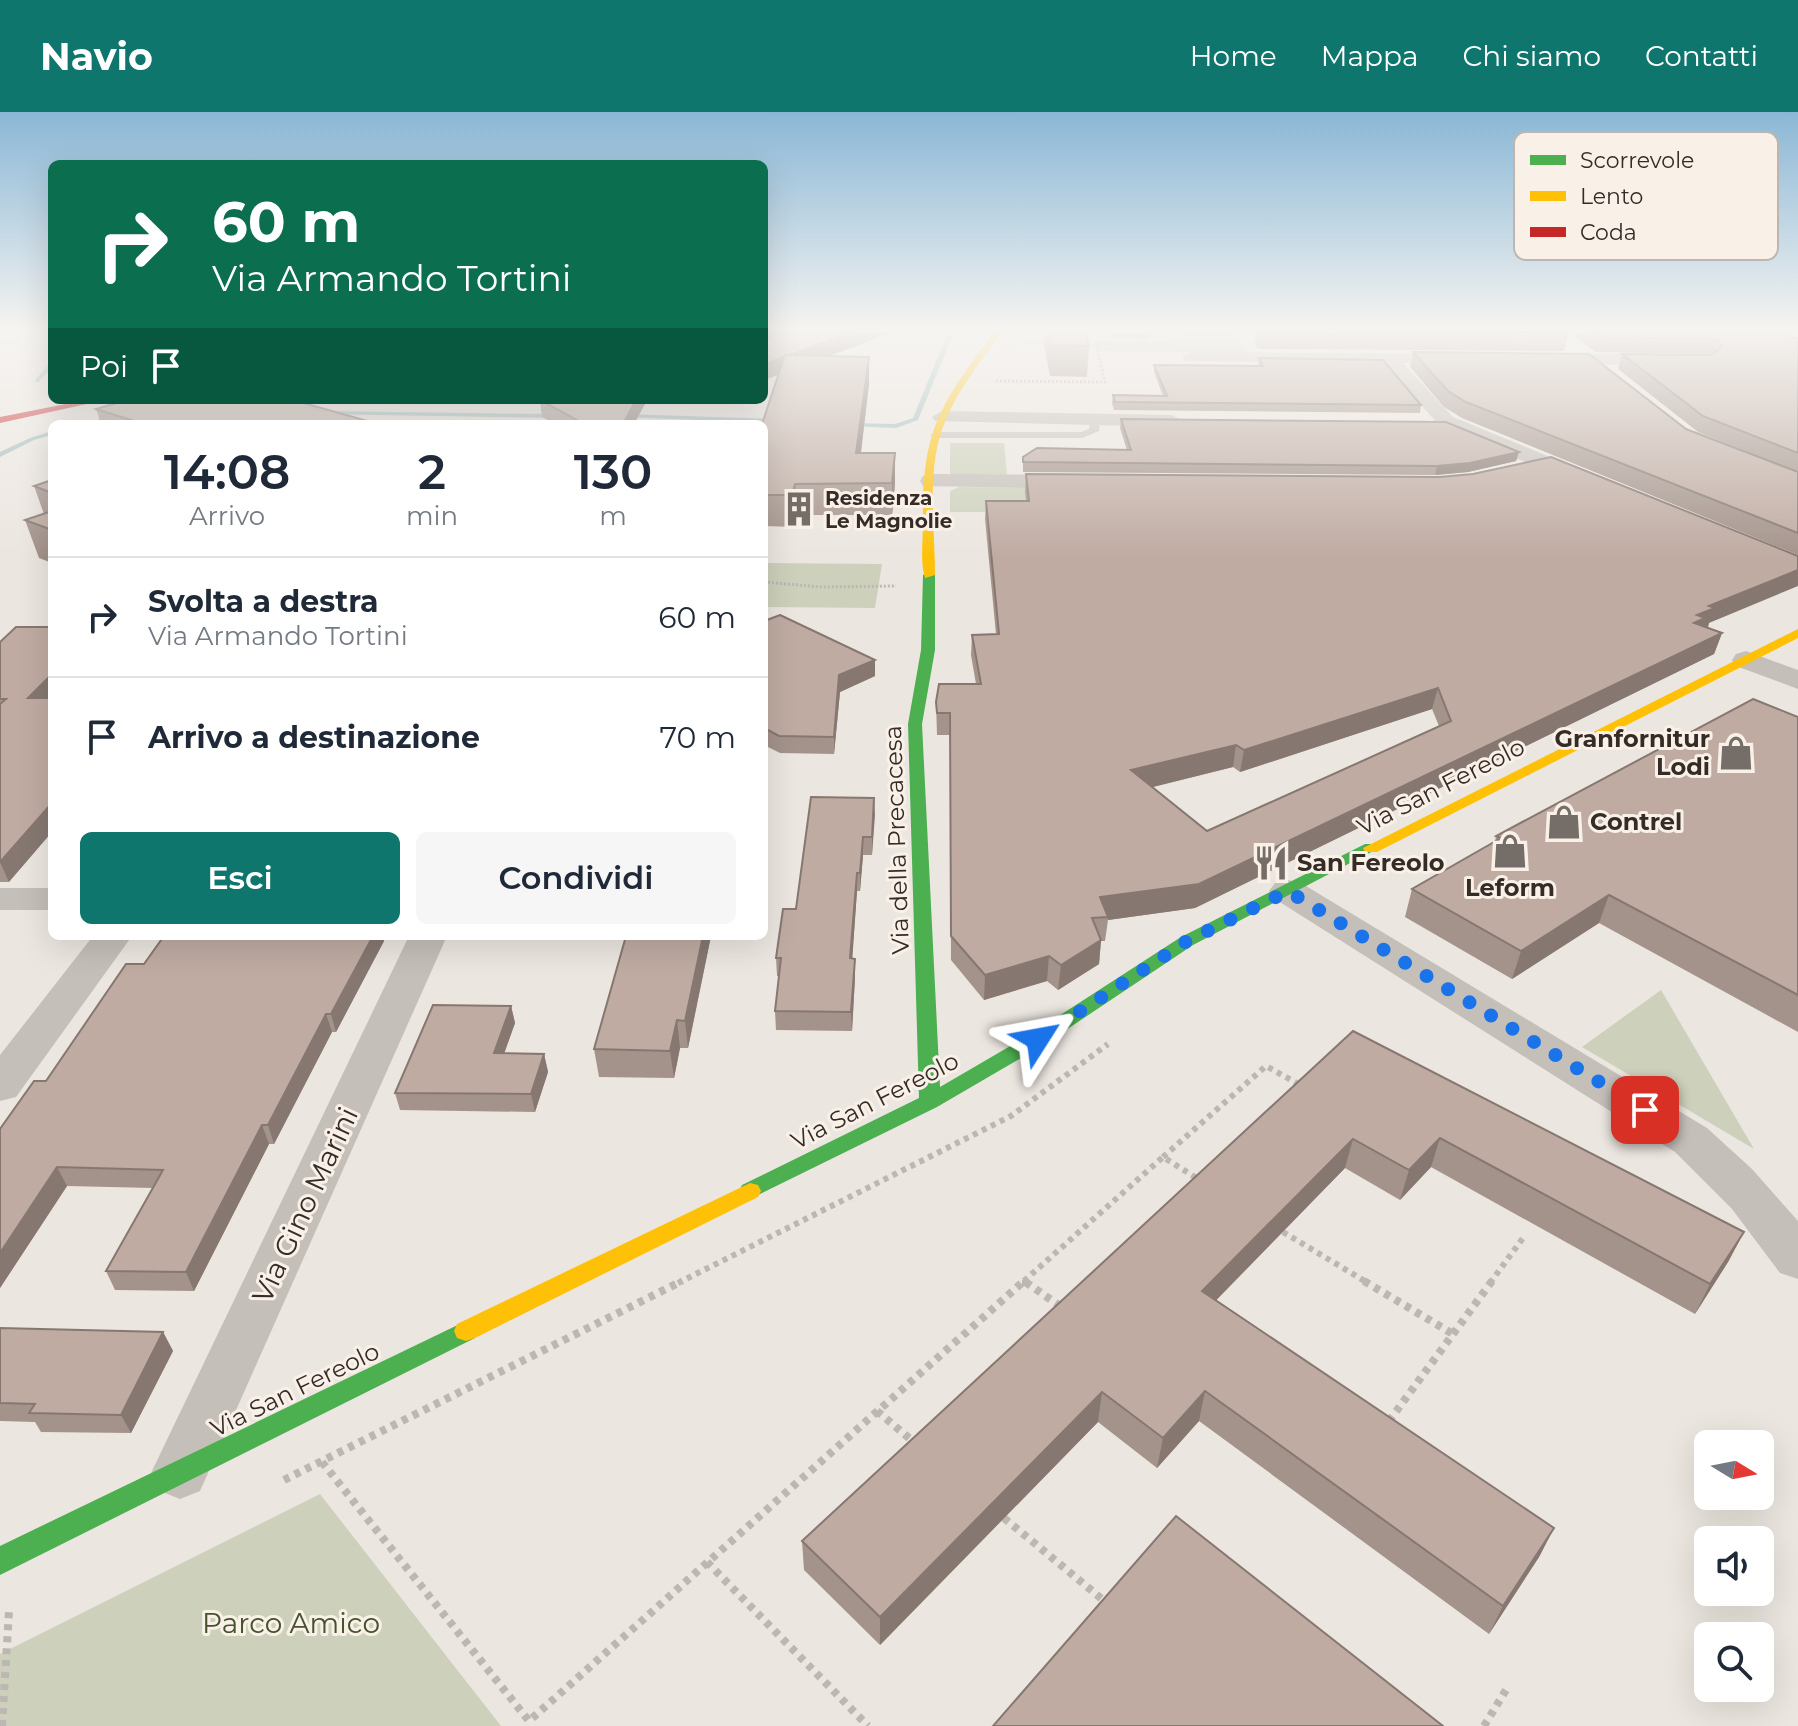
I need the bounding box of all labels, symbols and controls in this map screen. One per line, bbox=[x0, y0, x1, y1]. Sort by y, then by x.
text: Navio bbox=[40, 33, 153, 80]
text: Home bbox=[1190, 39, 1277, 73]
text: Mappa bbox=[1321, 39, 1418, 73]
text: Chi siamo bbox=[1462, 39, 1601, 73]
text: Contatti bbox=[1645, 39, 1758, 73]
legend bbox=[1514, 132, 1778, 260]
text: Scorrevole bbox=[1580, 147, 1694, 174]
text: Lento bbox=[1580, 183, 1643, 210]
text: 60 m bbox=[212, 188, 360, 256]
icon: right bbox=[80, 192, 184, 296]
text: Coda bbox=[1580, 219, 1637, 246]
text: Via Armando Tortini bbox=[212, 256, 572, 300]
icon: arrive bbox=[144, 344, 188, 388]
text: Poi bbox=[80, 348, 128, 385]
text: 14:08 bbox=[164, 443, 290, 501]
text: 2 bbox=[418, 443, 446, 501]
text: 130 bbox=[574, 443, 652, 501]
place label: Residenza Le Magnolie bbox=[825, 486, 952, 533]
building icon: Residenza Le Magnolie bbox=[780, 490, 818, 528]
text: Arrivo bbox=[189, 500, 265, 532]
text: min bbox=[406, 500, 458, 532]
text: m bbox=[599, 500, 627, 532]
text: Svolta a destra bbox=[148, 583, 378, 620]
icon: right bbox=[80, 595, 124, 639]
text: 60 m bbox=[658, 599, 736, 636]
text: Via Armando Tortini bbox=[148, 620, 408, 652]
icon: arrive bbox=[80, 715, 124, 759]
text: Arrivo a destinazione bbox=[148, 719, 480, 756]
text: 70 m bbox=[659, 719, 736, 756]
place label: Granfornitur Lodi bbox=[1555, 724, 1710, 781]
street label: Via della Precacesa bbox=[878, 725, 915, 955]
street label: Via San Fereolo bbox=[1352, 732, 1529, 841]
shop icon: Granfornitur Lodi bbox=[1717, 734, 1755, 772]
shop icon: Contrel bbox=[1545, 803, 1583, 841]
place label: Contrel bbox=[1590, 807, 1682, 836]
button: Esci bbox=[80, 832, 400, 924]
button: Condividi bbox=[416, 832, 736, 924]
shop icon: Leform bbox=[1491, 832, 1529, 870]
restaurant icon: San Fereolo bbox=[1252, 844, 1290, 882]
place label: San Fereolo bbox=[1297, 848, 1445, 877]
place label: Leform bbox=[1465, 873, 1555, 902]
position arrow bbox=[996, 997, 1080, 1081]
street label: Via San Fereolo bbox=[786, 1046, 963, 1155]
pin bbox=[1611, 1076, 1679, 1144]
icon: arrive bbox=[1623, 1088, 1667, 1132]
street label: Via Gino Marini bbox=[245, 1102, 365, 1308]
street label: Via San Fereolo bbox=[206, 1336, 384, 1443]
north arrow bbox=[1694, 1430, 1774, 1510]
map controls bbox=[1694, 1430, 1774, 1702]
button: sound bbox=[1694, 1526, 1774, 1606]
park label: Parco Amico bbox=[202, 1606, 380, 1640]
button: search bbox=[1694, 1622, 1774, 1702]

